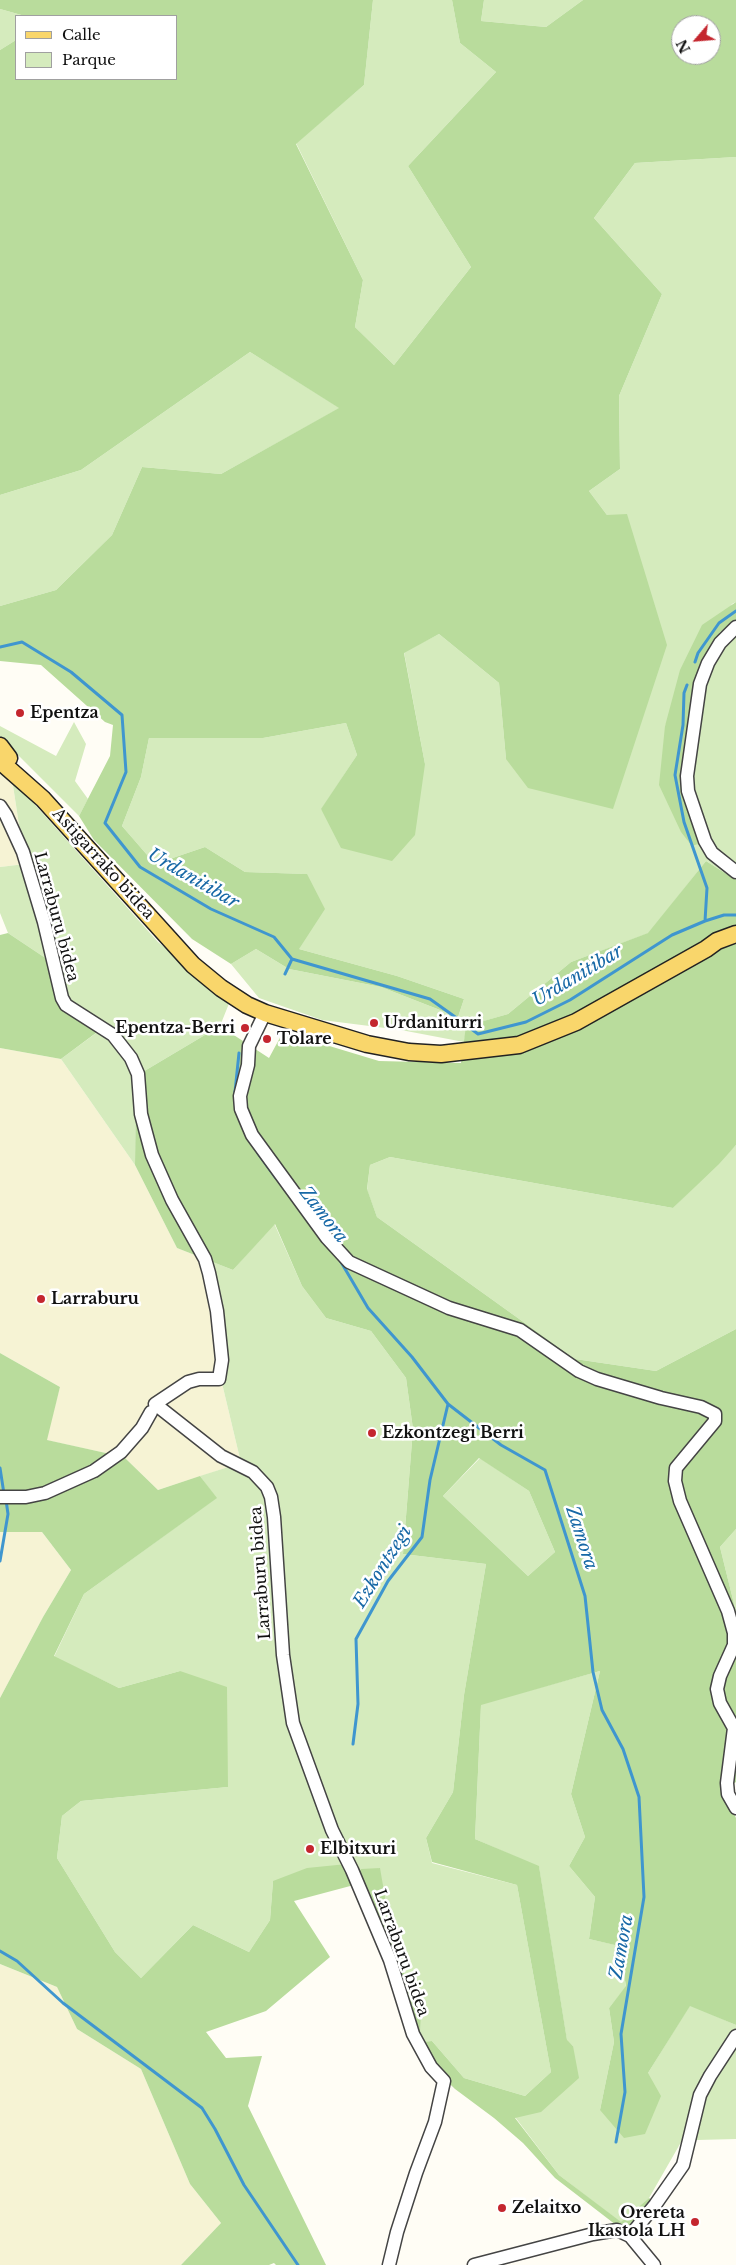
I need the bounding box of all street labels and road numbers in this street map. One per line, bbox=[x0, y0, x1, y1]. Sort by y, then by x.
street label: Astigarrako bidea bbox=[48, 805, 158, 923]
street label: Larraburu bidea bbox=[29, 850, 83, 984]
street label: Larraburu bidea bbox=[247, 1506, 275, 1640]
street label: Larraburu bidea bbox=[369, 1887, 433, 2019]

